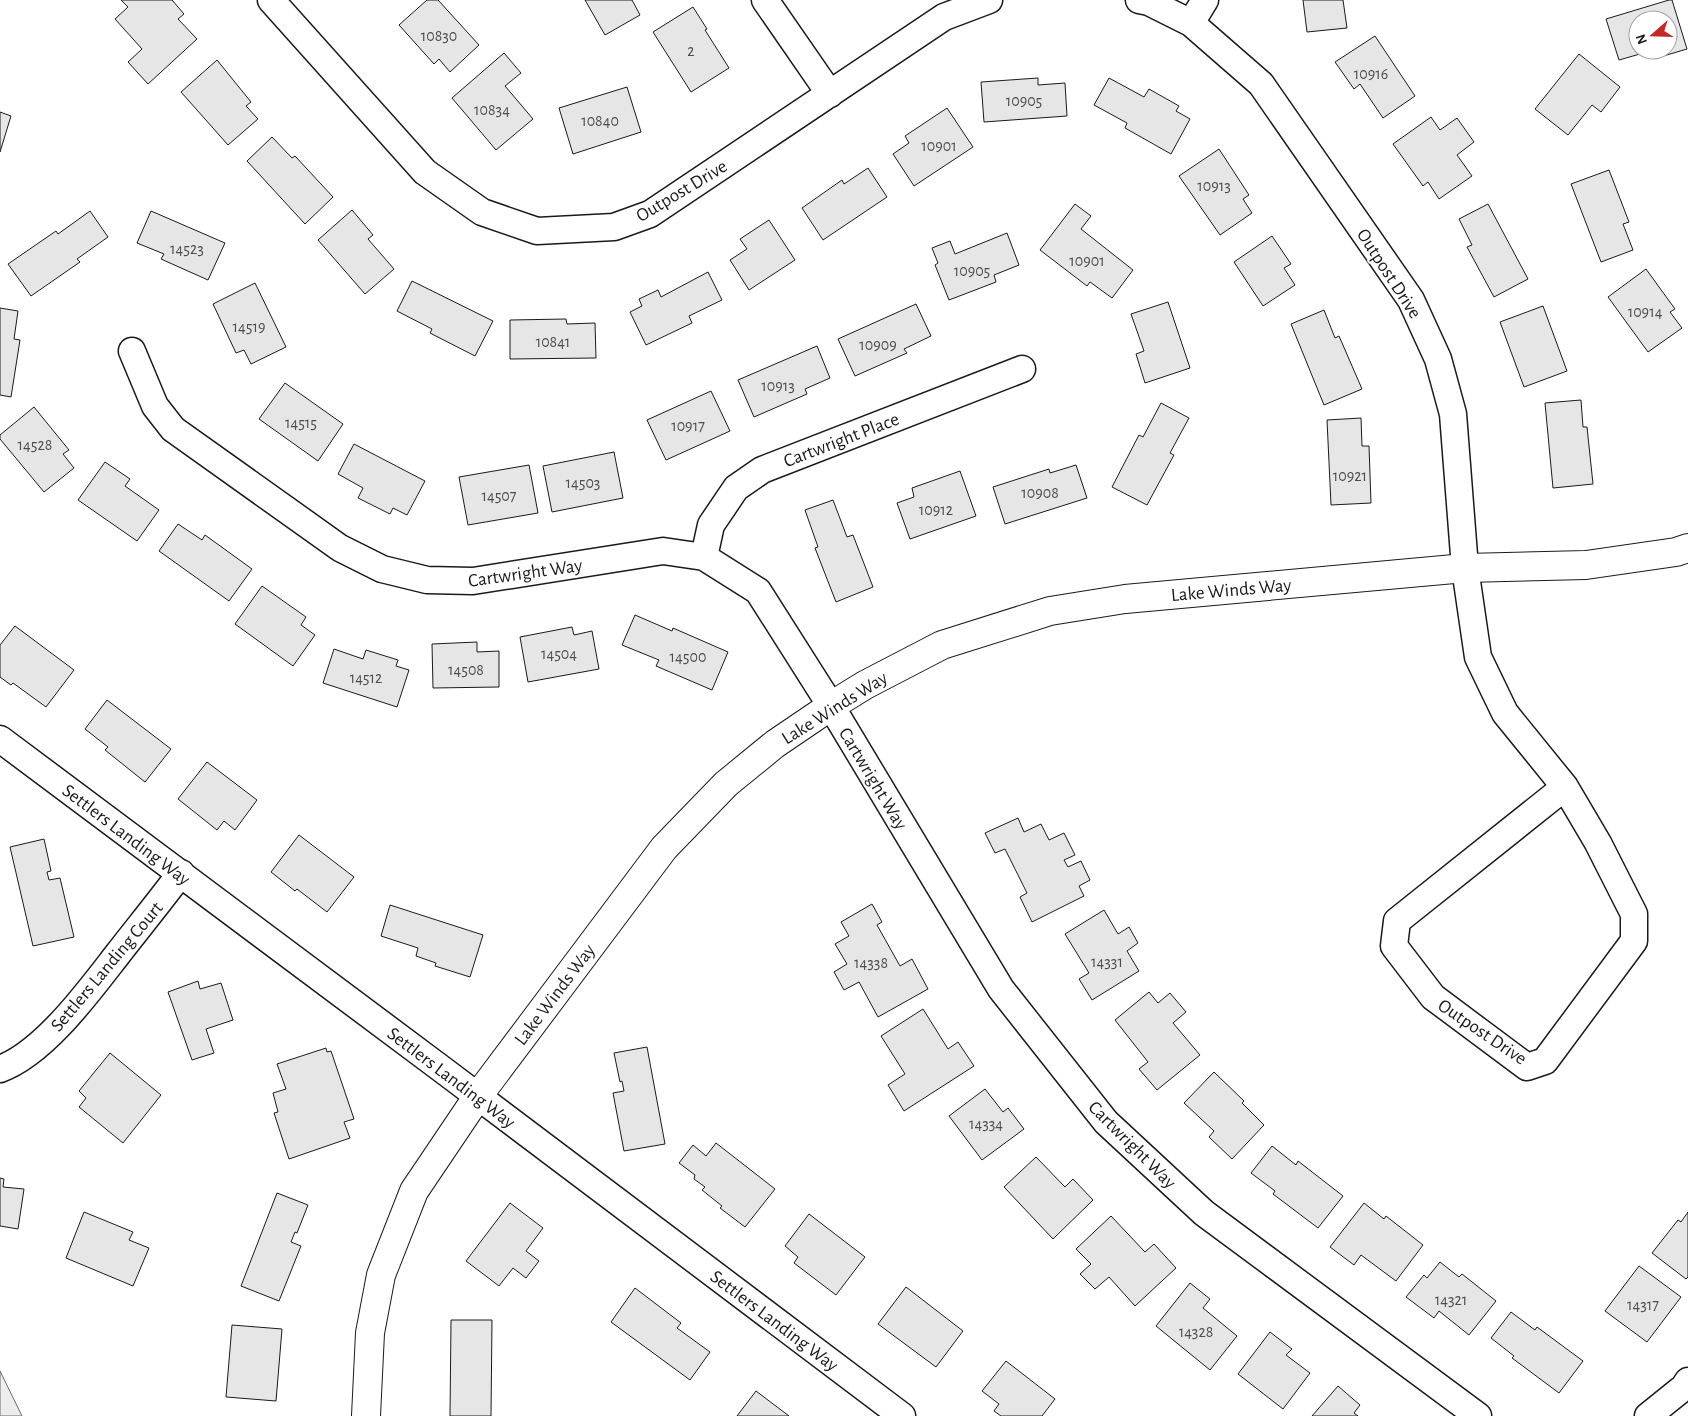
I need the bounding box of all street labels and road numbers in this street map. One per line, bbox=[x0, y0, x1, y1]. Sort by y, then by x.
street label: Outpost Drive bbox=[633, 157, 731, 226]
street label: Outpost Drive bbox=[1353, 226, 1425, 322]
street label: Cartwright Place bbox=[781, 410, 902, 471]
street label: Cartwright Way bbox=[467, 556, 584, 591]
street label: Lake Winds Way bbox=[1170, 576, 1292, 605]
street label: Lake Winds Way bbox=[778, 668, 891, 748]
street label: Cartwright Way bbox=[835, 725, 911, 833]
street label: Settlers Landing Way bbox=[59, 781, 194, 889]
street label: Settlers Landing Court bbox=[48, 899, 167, 1035]
street label: Lake Winds Way bbox=[511, 941, 599, 1049]
street label: Outpost Drive bbox=[1434, 996, 1530, 1069]
street label: Settlers Landing Way bbox=[384, 1024, 519, 1132]
street label: Cartwright Way bbox=[1085, 1098, 1179, 1192]
street label: Settlers Landing Way bbox=[707, 1267, 842, 1375]

